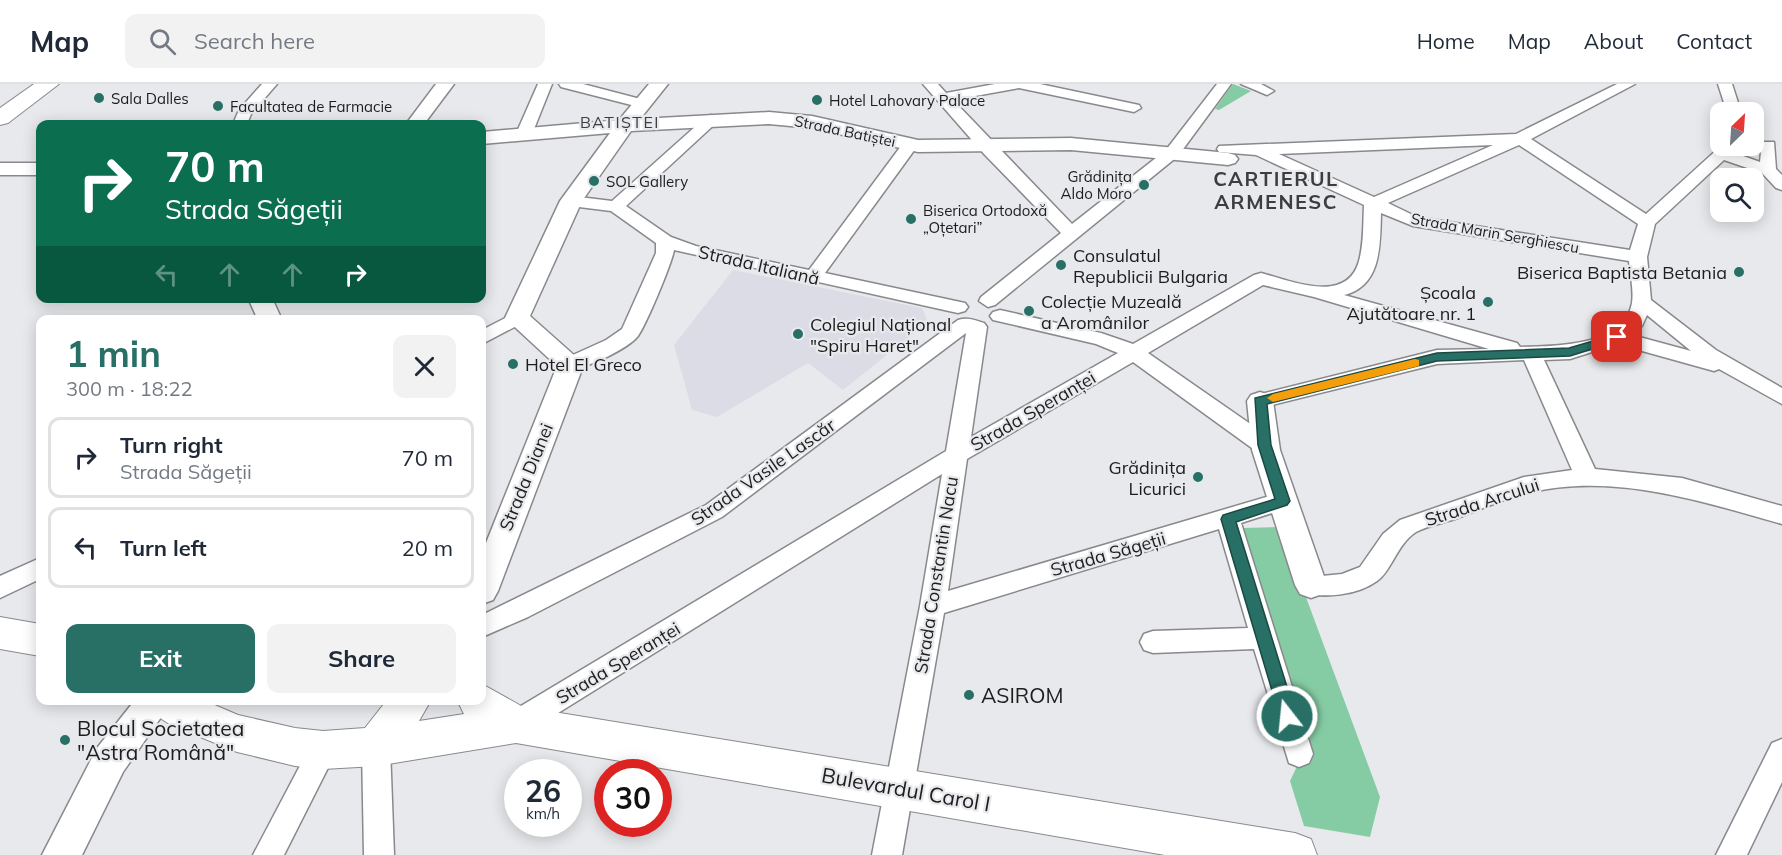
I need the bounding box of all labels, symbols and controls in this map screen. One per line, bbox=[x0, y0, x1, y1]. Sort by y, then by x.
search box bbox=[125, 14, 545, 68]
text: Map bbox=[30, 24, 89, 59]
icon: search bbox=[146, 25, 179, 58]
text: Search here bbox=[194, 27, 315, 55]
text: Home bbox=[1417, 28, 1475, 54]
text: Map bbox=[1508, 28, 1551, 54]
text: About bbox=[1584, 28, 1643, 54]
text: Contact bbox=[1676, 28, 1752, 54]
place label: Sala Dalles bbox=[111, 89, 189, 108]
marker: Sala Dalles bbox=[92, 91, 106, 105]
place label: Hotel Lahovary Palace bbox=[829, 91, 985, 110]
marker: Hotel Lahovary Palace bbox=[810, 93, 824, 107]
place label: Facultatea de Farmacie bbox=[230, 97, 392, 116]
marker: Facultatea de Farmacie bbox=[211, 99, 225, 113]
north arrow bbox=[1710, 102, 1764, 156]
map controls bbox=[1710, 102, 1764, 222]
street label: Strada Batiștei bbox=[793, 111, 897, 151]
district label: BATIȘTEI bbox=[580, 112, 660, 132]
text: 70 m bbox=[165, 140, 265, 193]
icon: right bbox=[66, 144, 144, 222]
district label: CARTIERUL ARMENESC bbox=[1213, 166, 1339, 214]
place label: Grădinița Aldo Moro bbox=[1061, 167, 1132, 203]
button: search bbox=[1710, 168, 1764, 222]
place label: SOL Gallery bbox=[606, 172, 688, 191]
marker: SOL Gallery bbox=[587, 174, 601, 188]
marker: Grădinița Aldo Moro bbox=[1137, 178, 1151, 192]
text: Strada Săgeții bbox=[165, 192, 343, 226]
place label: Biserica Ortodoxă „Oțetari” bbox=[923, 201, 1047, 237]
street label: Strada Marin Serghiescu bbox=[1409, 209, 1581, 257]
marker: Biserica Ortodoxă „Oțetari” bbox=[904, 212, 918, 226]
street label: Strada Italiană bbox=[696, 240, 822, 290]
place label: Consulatul Republicii Bulgaria bbox=[1073, 244, 1228, 288]
icon: left bbox=[150, 258, 183, 291]
icon: ahead bbox=[213, 258, 246, 291]
icon: ahead bbox=[276, 258, 309, 291]
icon: right bbox=[339, 258, 372, 291]
marker: Consulatul Republicii Bulgaria bbox=[1054, 258, 1068, 272]
place label: Biserica Baptista Betania bbox=[1517, 261, 1727, 284]
marker: Biserica Baptista Betania bbox=[1732, 265, 1746, 279]
place label: Școala Ajutătoare nr. 1 bbox=[1347, 281, 1476, 325]
place label: Colecție Muzeală a Aromânilor bbox=[1041, 290, 1182, 334]
marker: Școala Ajutătoare nr. 1 bbox=[1481, 295, 1495, 309]
marker: Colecție Muzeală a Aromânilor bbox=[1022, 304, 1036, 318]
pin bbox=[1591, 311, 1642, 362]
place label: Colegiul Național "Spiru Haret" bbox=[810, 313, 951, 357]
icon: arrive bbox=[1600, 320, 1633, 353]
marker: Colegiul Național "Spiru Haret" bbox=[791, 327, 805, 341]
text: 1 min bbox=[66, 331, 161, 376]
button: close bbox=[393, 335, 456, 398]
place label: Hotel El Greco bbox=[525, 353, 642, 376]
marker: Hotel El Greco bbox=[506, 357, 520, 371]
street label: Strada Speranței bbox=[966, 366, 1100, 456]
text: 300 m · 18:22 bbox=[66, 376, 192, 401]
street label: Strada Vasile Lascăr bbox=[686, 413, 840, 530]
street label: Strada Dianei bbox=[494, 420, 558, 534]
text: Turn right bbox=[120, 431, 223, 459]
icon: right bbox=[69, 441, 102, 474]
text: 70 m bbox=[402, 444, 453, 472]
place label: Grădinița Licurici bbox=[1108, 456, 1186, 500]
text: Strada Săgeții bbox=[120, 459, 252, 484]
marker: Grădinița Licurici bbox=[1191, 470, 1205, 484]
street label: Strada Arcului bbox=[1422, 473, 1542, 531]
street label: Strada Constantin Nacu bbox=[909, 475, 963, 675]
street label: Strada Săgeții bbox=[1048, 527, 1168, 581]
icon: left bbox=[69, 531, 102, 564]
text: Turn left bbox=[120, 534, 207, 562]
text: 20 m bbox=[402, 534, 453, 562]
street label: Strada Speranței bbox=[552, 617, 684, 709]
button: Exit bbox=[66, 624, 255, 693]
button: Share bbox=[267, 624, 456, 693]
place label: ASIROM bbox=[981, 682, 1063, 708]
position arrow bbox=[1255, 684, 1319, 748]
marker: ASIROM bbox=[962, 688, 976, 702]
place label: Blocul Societatea "Astra Română" bbox=[77, 715, 244, 765]
marker: Blocul Societatea "Astra Română" bbox=[58, 733, 72, 747]
speed limit sign: 30 bbox=[594, 759, 672, 837]
street label: Bulevardul Carol I bbox=[820, 761, 992, 817]
text: 26 bbox=[525, 772, 561, 810]
text: km/h bbox=[526, 804, 560, 823]

